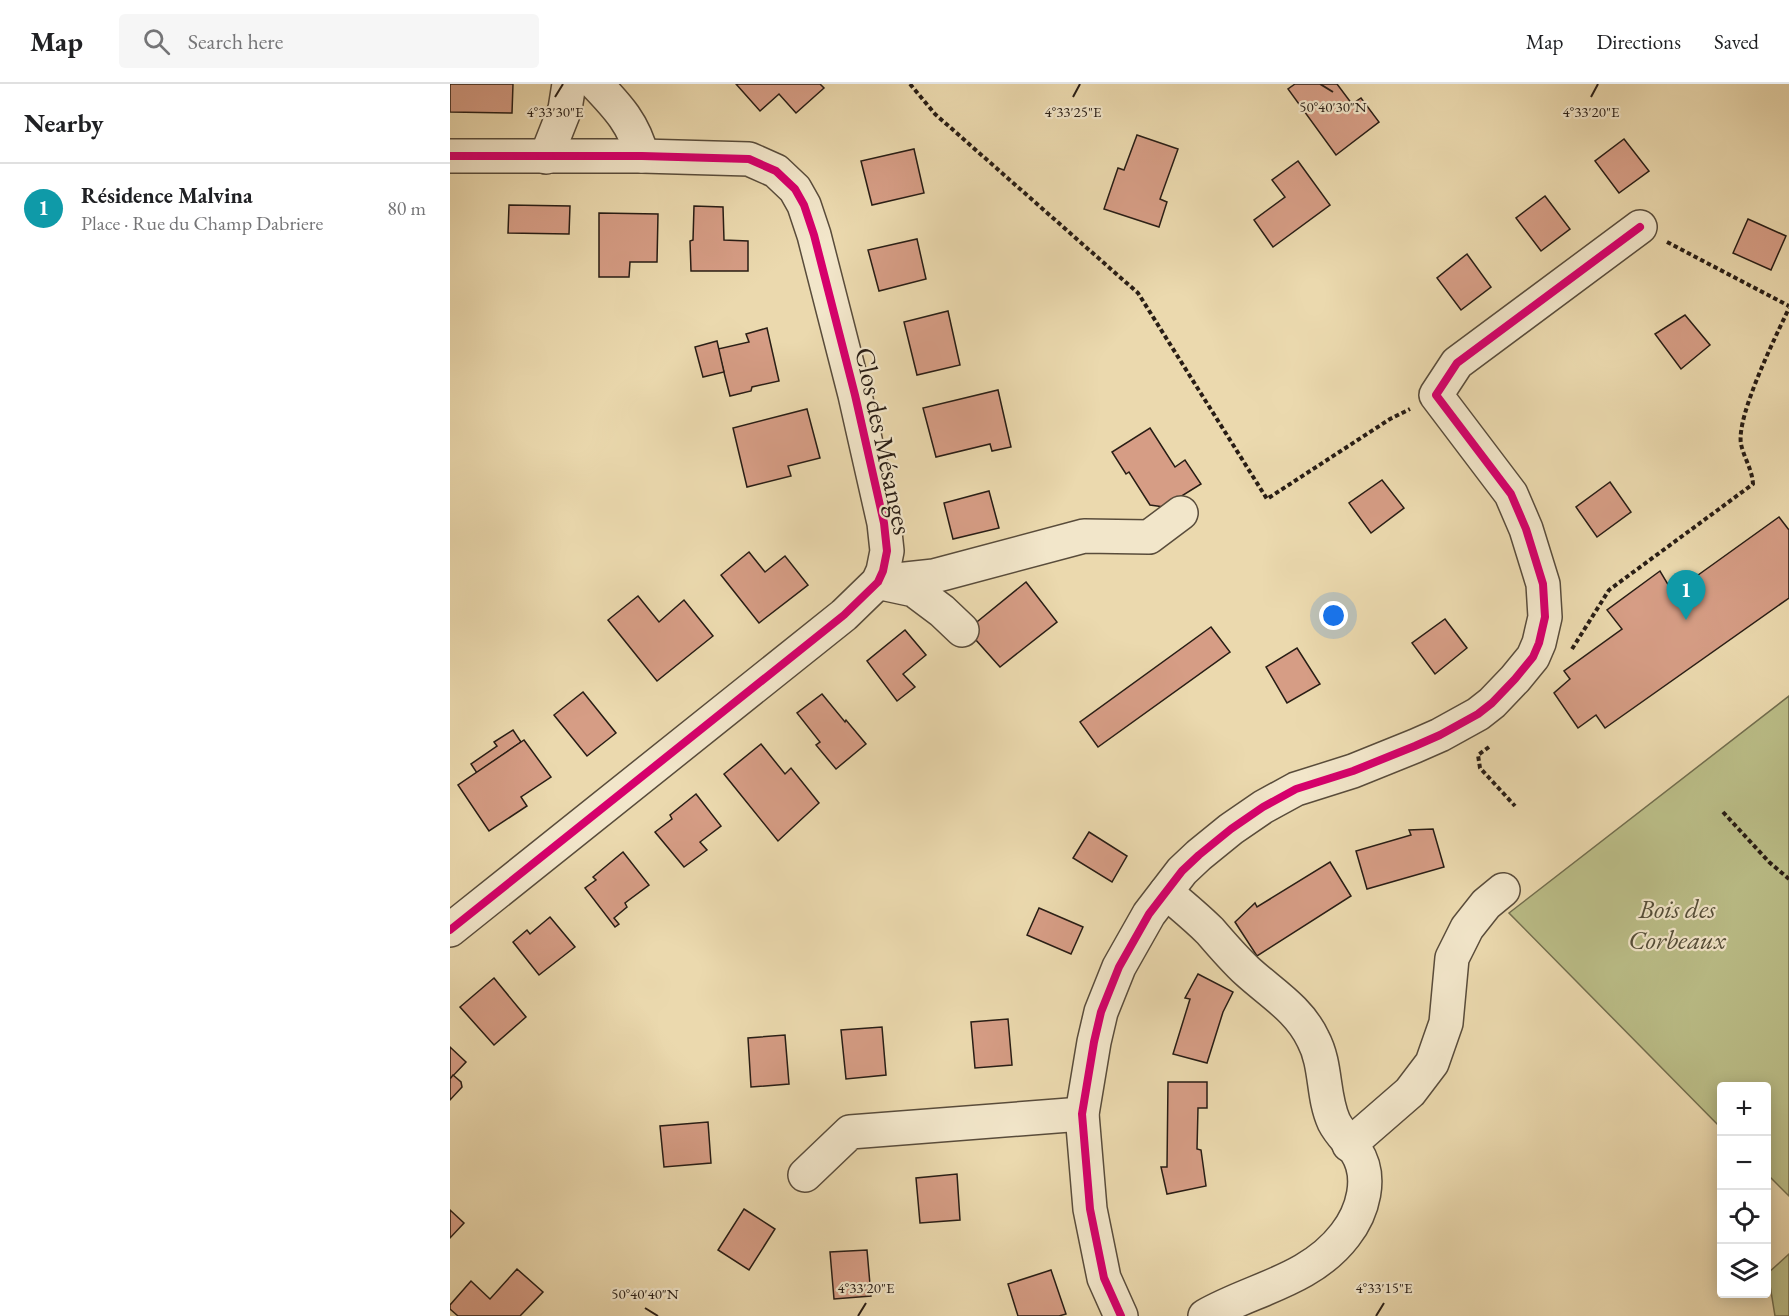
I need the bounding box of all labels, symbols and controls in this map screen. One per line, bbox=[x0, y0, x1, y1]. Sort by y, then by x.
search box bbox=[119, 14, 539, 68]
text: Map bbox=[30, 23, 83, 59]
icon: search bbox=[140, 25, 173, 58]
text: Search here bbox=[188, 27, 283, 56]
text: Map bbox=[1526, 28, 1563, 55]
text: Directions bbox=[1596, 28, 1681, 55]
text: Saved bbox=[1714, 28, 1759, 55]
text: 50°40'30"N bbox=[1299, 97, 1367, 116]
text: 4°33'30"E bbox=[527, 102, 584, 121]
text: 4°33'25"E bbox=[1045, 102, 1102, 121]
text: 4°33'20"E bbox=[1563, 102, 1620, 121]
text: Nearby bbox=[24, 106, 104, 140]
text: Résidence Malvina bbox=[81, 181, 253, 210]
text: 1 bbox=[38, 195, 49, 221]
text: 80 m bbox=[387, 195, 426, 221]
text: Place · Rue du Champ Dabriere bbox=[81, 210, 323, 236]
street label: Clos des Mésanges bbox=[847, 344, 921, 538]
pin: 1 bbox=[1666, 570, 1706, 620]
your location bbox=[1319, 601, 1348, 630]
park label: Bois des Corbeaux bbox=[1628, 891, 1727, 957]
map controls bbox=[1717, 1082, 1771, 1298]
button: + bbox=[1717, 1082, 1771, 1136]
button: − bbox=[1717, 1136, 1771, 1190]
button: locate bbox=[1717, 1190, 1771, 1244]
button: layers bbox=[1717, 1244, 1771, 1298]
text: 4°33'20"E bbox=[838, 1278, 895, 1297]
text: 4°33'15"E bbox=[1356, 1278, 1413, 1297]
text: 50°40'40"N bbox=[611, 1284, 679, 1303]

